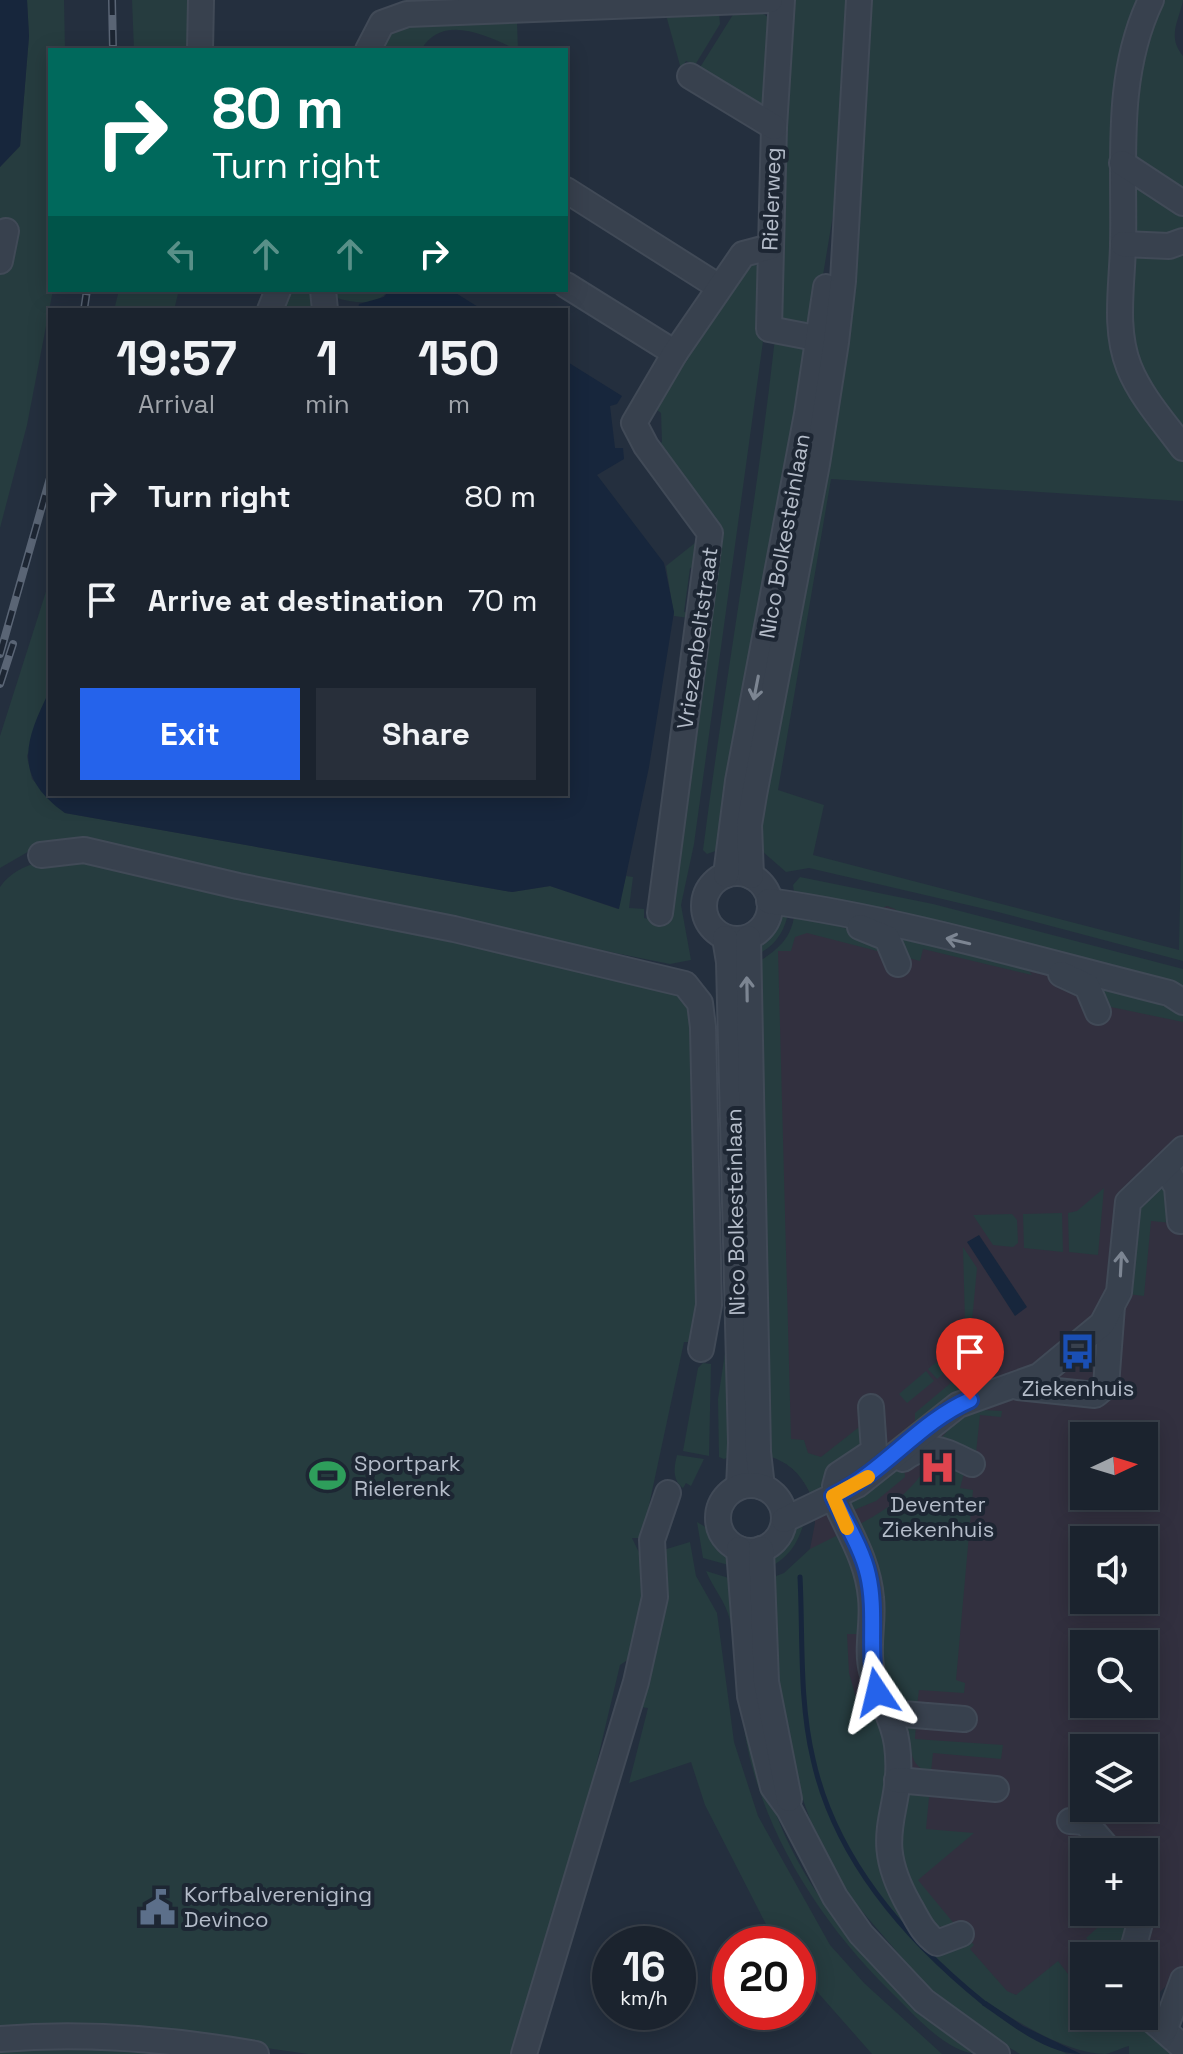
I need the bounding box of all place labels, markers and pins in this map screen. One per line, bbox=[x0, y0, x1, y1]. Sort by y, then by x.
pin bbox=[936, 1318, 1004, 1400]
bus stop icon: Ziekenhuis bbox=[1059, 1333, 1097, 1371]
place label: Ziekenhuis bbox=[1022, 1374, 1134, 1402]
place label: Sportpark Rielerenk bbox=[354, 1449, 461, 1502]
hospital icon: Deventer Ziekenhuis bbox=[919, 1449, 957, 1487]
sports icon: Sportpark Rielerenk bbox=[309, 1457, 347, 1495]
place label: Deventer Ziekenhuis bbox=[882, 1490, 994, 1543]
place label: Korfbalvereniging Devinco bbox=[184, 1880, 372, 1933]
public building icon: Korfbalvereniging Devinco bbox=[139, 1888, 177, 1926]

